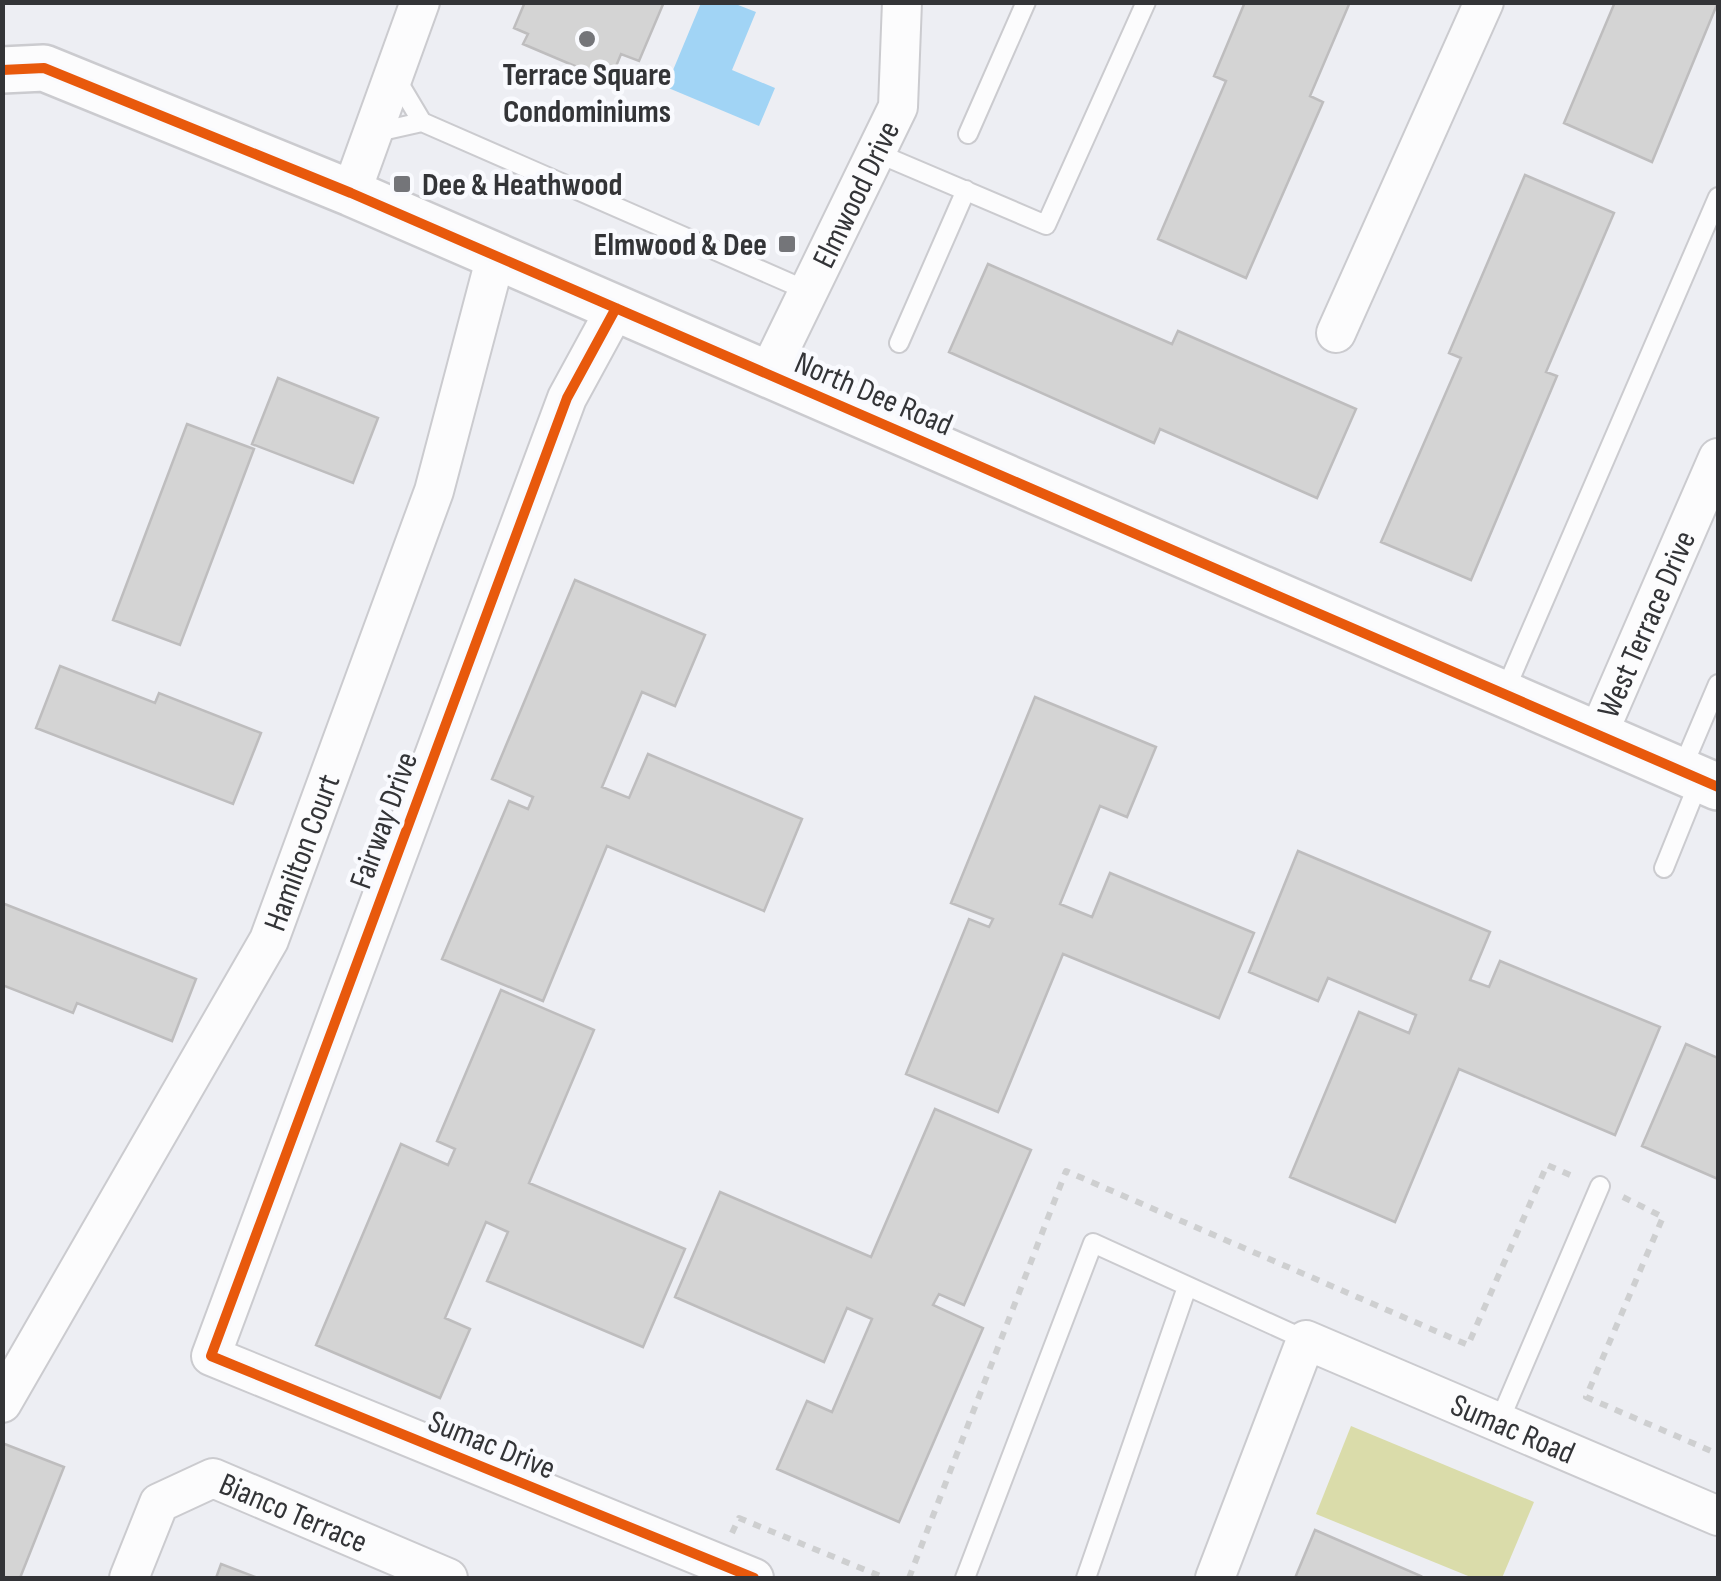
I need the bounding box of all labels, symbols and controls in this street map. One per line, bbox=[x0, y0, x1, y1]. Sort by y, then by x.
marker: Terrace Square Condominiums bbox=[576, 28, 598, 50]
place label: Terrace Square Condominiums bbox=[503, 56, 671, 132]
street label: Elmwood Drive bbox=[805, 115, 909, 275]
place label: Dee & Heathwood bbox=[422, 166, 623, 205]
marker: Dee & Heathwood bbox=[391, 173, 413, 195]
place label: Elmwood & Dee bbox=[594, 226, 767, 265]
marker: Elmwood & Dee bbox=[776, 233, 798, 255]
street label: North Dee Road bbox=[789, 344, 958, 445]
street label: West Terrace Drive bbox=[1589, 525, 1705, 724]
street label: Fairway Drive bbox=[342, 747, 427, 894]
street label: Hamilton Court bbox=[256, 769, 349, 936]
street label: Sumac Road bbox=[1445, 1386, 1580, 1474]
street label: Sumac Drive bbox=[422, 1402, 561, 1489]
street label: Bianco Terrace bbox=[213, 1465, 373, 1562]

